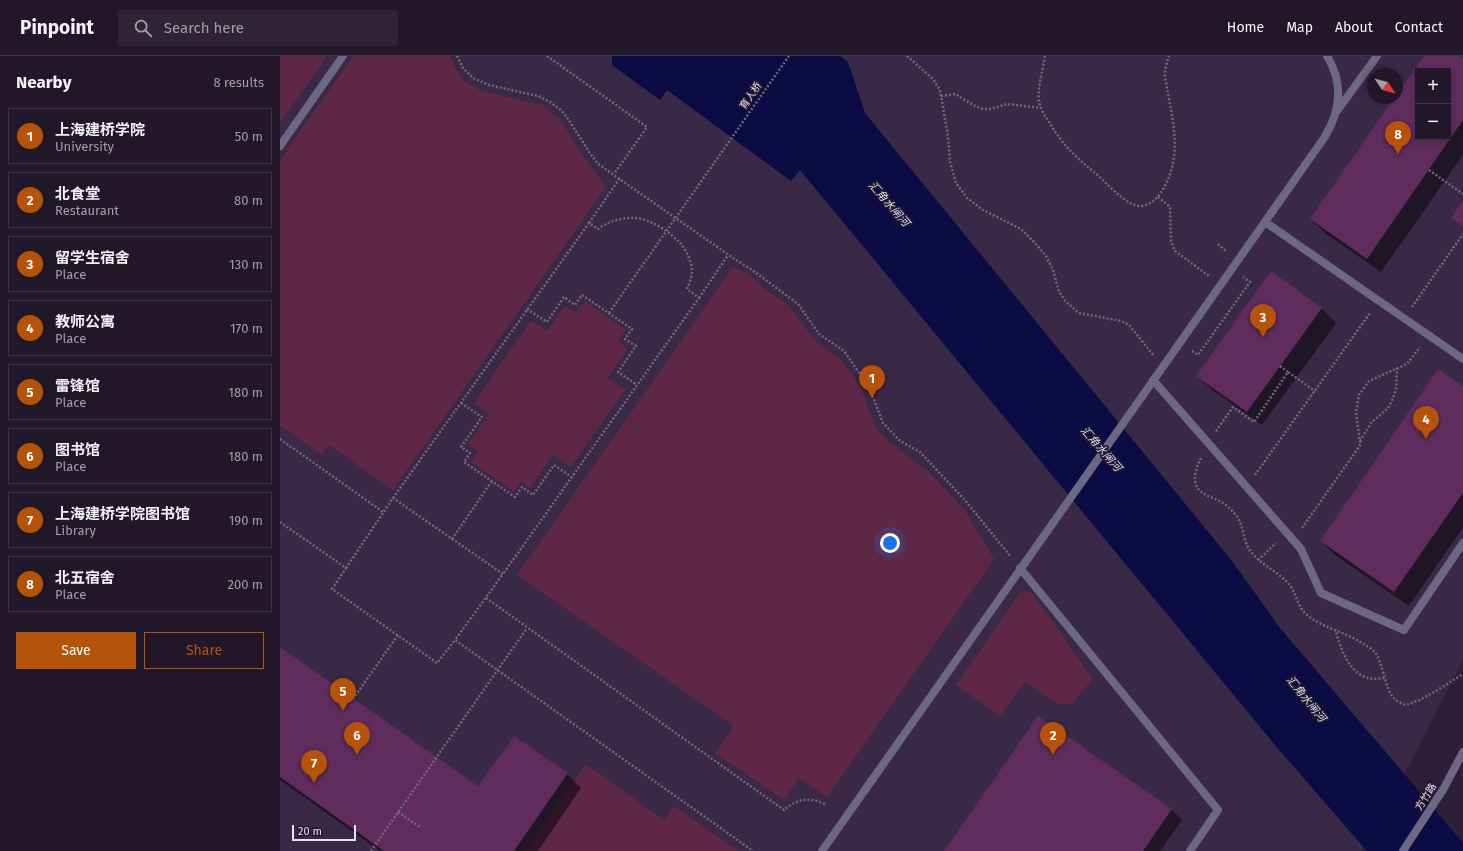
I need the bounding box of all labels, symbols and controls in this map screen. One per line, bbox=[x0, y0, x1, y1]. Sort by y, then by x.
search box bbox=[118, 10, 398, 46]
text: Pinpoint bbox=[20, 16, 94, 39]
icon: search bbox=[132, 17, 154, 39]
text: Search here bbox=[164, 19, 244, 37]
text: Home bbox=[1227, 19, 1264, 36]
text: Map bbox=[1286, 19, 1313, 36]
text: About bbox=[1335, 19, 1373, 36]
text: Contact bbox=[1395, 19, 1443, 36]
north arrow bbox=[1367, 68, 1403, 104]
map controls bbox=[1415, 68, 1451, 140]
button: + bbox=[1415, 68, 1451, 104]
text: Nearby bbox=[16, 72, 71, 93]
text: 8 results bbox=[213, 75, 264, 90]
street label: 育人桥 bbox=[737, 80, 765, 112]
button: − bbox=[1415, 104, 1451, 140]
text: 上海建桥学院 bbox=[55, 121, 145, 139]
pin: 8 bbox=[1385, 121, 1411, 154]
text: 1 bbox=[27, 129, 33, 144]
text: 50 m bbox=[235, 129, 263, 144]
text: University bbox=[55, 139, 114, 154]
water label: 汇角水闸河 bbox=[866, 179, 913, 231]
text: 北食堂 bbox=[55, 185, 100, 203]
text: 2 bbox=[27, 193, 33, 208]
text: 80 m bbox=[234, 193, 263, 208]
text: Restaurant bbox=[55, 203, 119, 218]
text: 留学生宿舍 bbox=[55, 249, 130, 267]
text: 3 bbox=[27, 257, 33, 272]
text: 130 m bbox=[229, 257, 263, 272]
text: Place bbox=[55, 267, 86, 282]
pin: 3 bbox=[1250, 304, 1276, 337]
text: 教师公寓 bbox=[55, 313, 115, 331]
text: 4 bbox=[26, 321, 34, 336]
text: 170 m bbox=[230, 321, 263, 336]
text: Place bbox=[55, 331, 86, 346]
pin: 1 bbox=[859, 365, 885, 398]
text: 雷锋馆 bbox=[55, 377, 100, 395]
text: 5 bbox=[27, 385, 33, 400]
text: 180 m bbox=[228, 385, 263, 400]
text: Place bbox=[55, 395, 86, 410]
pin: 4 bbox=[1413, 406, 1439, 439]
water label: 汇角水闸河 bbox=[1078, 424, 1125, 476]
text: 图书馆 bbox=[55, 441, 100, 459]
text: 6 bbox=[26, 449, 34, 464]
text: 180 m bbox=[228, 449, 263, 464]
text: Place bbox=[55, 459, 86, 474]
text: 上海建桥学院图书馆 bbox=[55, 505, 190, 523]
text: 7 bbox=[27, 513, 33, 528]
text: 190 m bbox=[229, 513, 263, 528]
text: Library bbox=[55, 523, 96, 538]
your location bbox=[880, 533, 900, 553]
text: 北五宿舍 bbox=[55, 569, 115, 587]
text: 8 bbox=[26, 577, 34, 592]
text: 200 m bbox=[227, 577, 263, 592]
text: Place bbox=[55, 587, 86, 602]
button: Save bbox=[16, 632, 136, 669]
button: Share bbox=[144, 632, 264, 669]
water label: 汇角水闸河 bbox=[1284, 674, 1330, 726]
pin: 5 bbox=[330, 678, 356, 711]
pin: 6 bbox=[344, 722, 370, 755]
pin: 2 bbox=[1040, 722, 1066, 755]
pin: 7 bbox=[301, 750, 327, 783]
street label: 方竹路 bbox=[1413, 781, 1439, 813]
scale bar bbox=[292, 823, 356, 842]
text: 20 m bbox=[298, 825, 322, 838]

